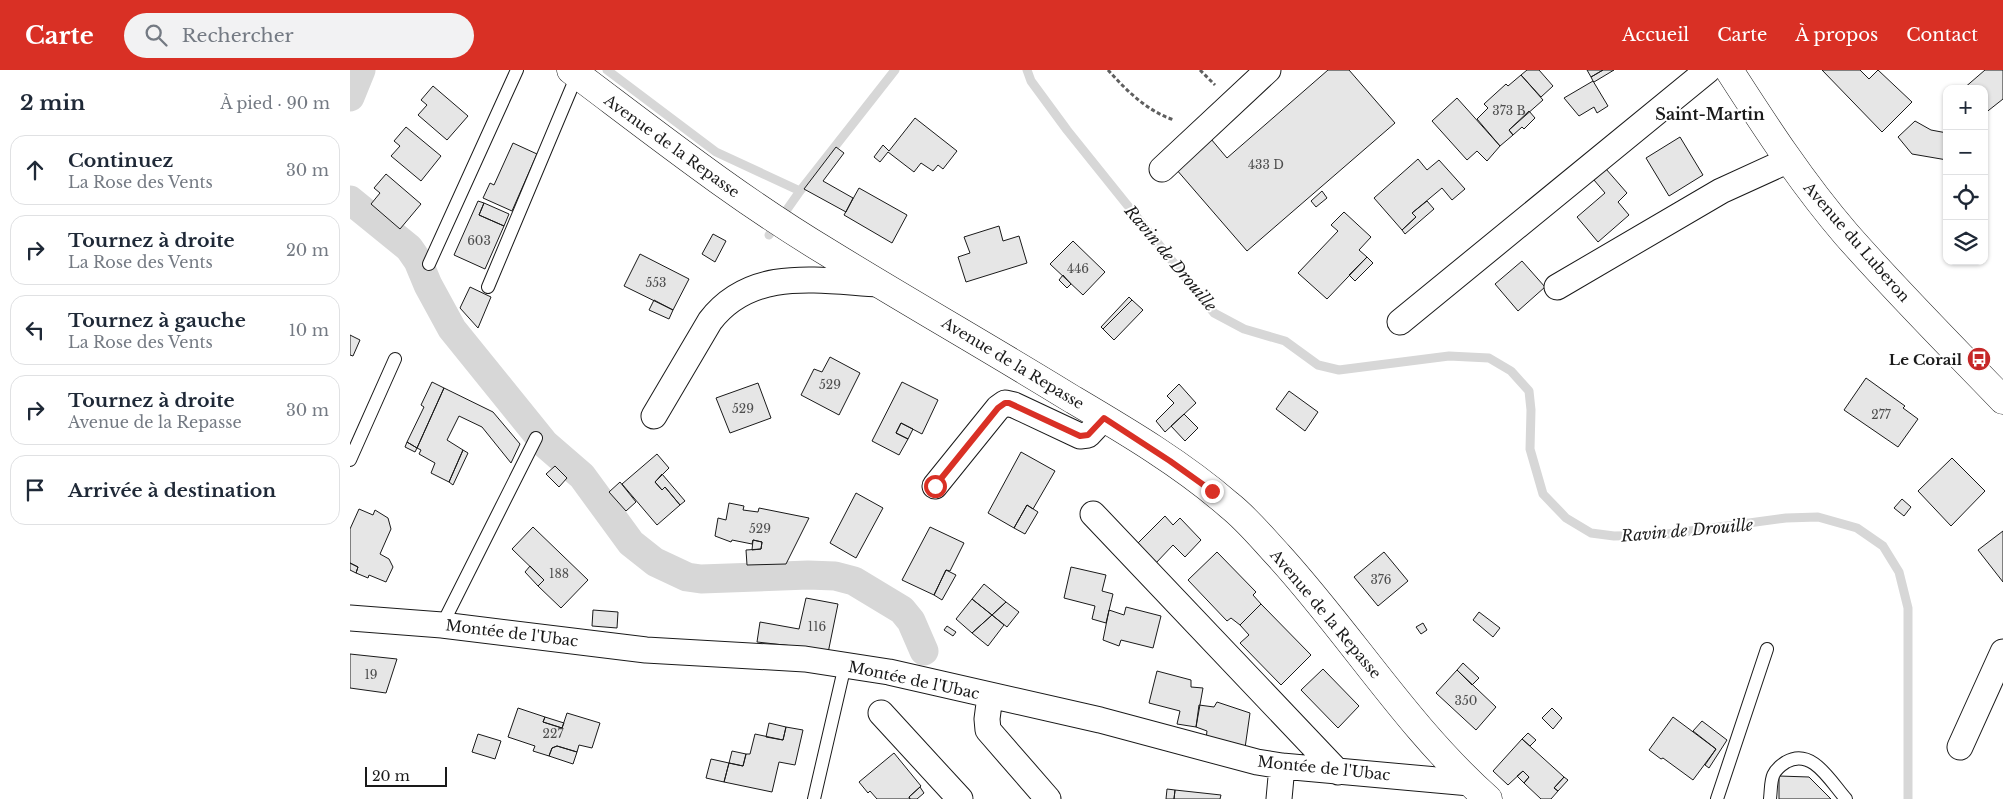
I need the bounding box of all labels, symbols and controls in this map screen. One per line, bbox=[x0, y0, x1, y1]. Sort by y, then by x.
search box bbox=[124, 13, 474, 58]
text: Carte bbox=[25, 21, 94, 50]
icon: search bbox=[142, 21, 170, 49]
text: Rechercher bbox=[182, 24, 294, 47]
text: Accueil bbox=[1622, 24, 1689, 46]
text: Carte bbox=[1717, 24, 1767, 46]
text: À propos bbox=[1795, 24, 1878, 46]
text: Contact bbox=[1906, 24, 1978, 46]
map controls bbox=[1943, 85, 1988, 265]
button: + bbox=[1943, 85, 1988, 130]
text: 2 min bbox=[20, 90, 85, 116]
street label: Avenue de la Repasse bbox=[600, 90, 743, 202]
text: À pied · 90 m bbox=[220, 93, 330, 113]
house number: 373 B bbox=[1492, 103, 1526, 118]
district label: Saint-Martin bbox=[1655, 104, 1765, 124]
button: − bbox=[1943, 130, 1988, 175]
text: Continuez bbox=[68, 149, 173, 172]
icon: ahead bbox=[21, 156, 49, 184]
house number: 433 D bbox=[1248, 157, 1284, 172]
text: 30 m bbox=[286, 160, 329, 180]
text: La Rose des Vents bbox=[68, 172, 213, 192]
button: locate bbox=[1943, 175, 1988, 220]
street label: Avenue du Luberon bbox=[1799, 178, 1914, 306]
water label: Ravin de Drouille bbox=[1120, 200, 1222, 316]
button: layers bbox=[1943, 220, 1988, 265]
text: Tournez à droite bbox=[68, 229, 235, 252]
house number: 603 bbox=[467, 233, 491, 248]
icon: right bbox=[21, 236, 49, 264]
text: 20 m bbox=[286, 240, 329, 260]
text: La Rose des Vents bbox=[68, 252, 213, 272]
house number: 446 bbox=[1067, 261, 1089, 276]
house number: 553 bbox=[645, 275, 667, 290]
text: Tournez à gauche bbox=[68, 309, 246, 332]
street label: Avenue de la Repasse bbox=[937, 312, 1088, 413]
icon: left bbox=[21, 316, 49, 344]
text: 10 m bbox=[289, 320, 329, 340]
text: La Rose des Vents bbox=[68, 332, 213, 352]
bus stop icon: Le Corail bbox=[1966, 346, 1992, 372]
place label: Le Corail bbox=[1889, 350, 1963, 369]
house number: 529 bbox=[819, 377, 841, 392]
text: Tournez à droite bbox=[68, 389, 235, 412]
icon: right bbox=[21, 396, 49, 424]
text: 30 m bbox=[286, 400, 329, 420]
house number: 529 bbox=[732, 401, 754, 416]
house number: 277 bbox=[1871, 407, 1892, 422]
text: Avenue de la Repasse bbox=[68, 412, 242, 432]
route start bbox=[924, 475, 947, 498]
icon: arrive bbox=[21, 476, 49, 504]
text: Arrivée à destination bbox=[68, 479, 276, 502]
route end bbox=[1201, 480, 1224, 503]
water label: Ravin de Drouille bbox=[1619, 514, 1755, 546]
house number: 529 bbox=[749, 521, 771, 536]
street label: Avenue de la Repasse bbox=[1266, 545, 1386, 682]
house number: 188 bbox=[549, 566, 569, 581]
house number: 376 bbox=[1370, 572, 1392, 587]
street label: Montée de l'Ubac bbox=[445, 615, 579, 651]
house number: 116 bbox=[808, 619, 826, 634]
street label: Montée de l'Ubac bbox=[847, 657, 981, 703]
house number: 19 bbox=[364, 667, 378, 682]
house number: 350 bbox=[1455, 693, 1477, 708]
house number: 227 bbox=[543, 726, 564, 741]
street label: Montée de l'Ubac bbox=[1257, 752, 1391, 784]
scale bar bbox=[365, 764, 448, 787]
text: 20 m bbox=[372, 767, 410, 785]

